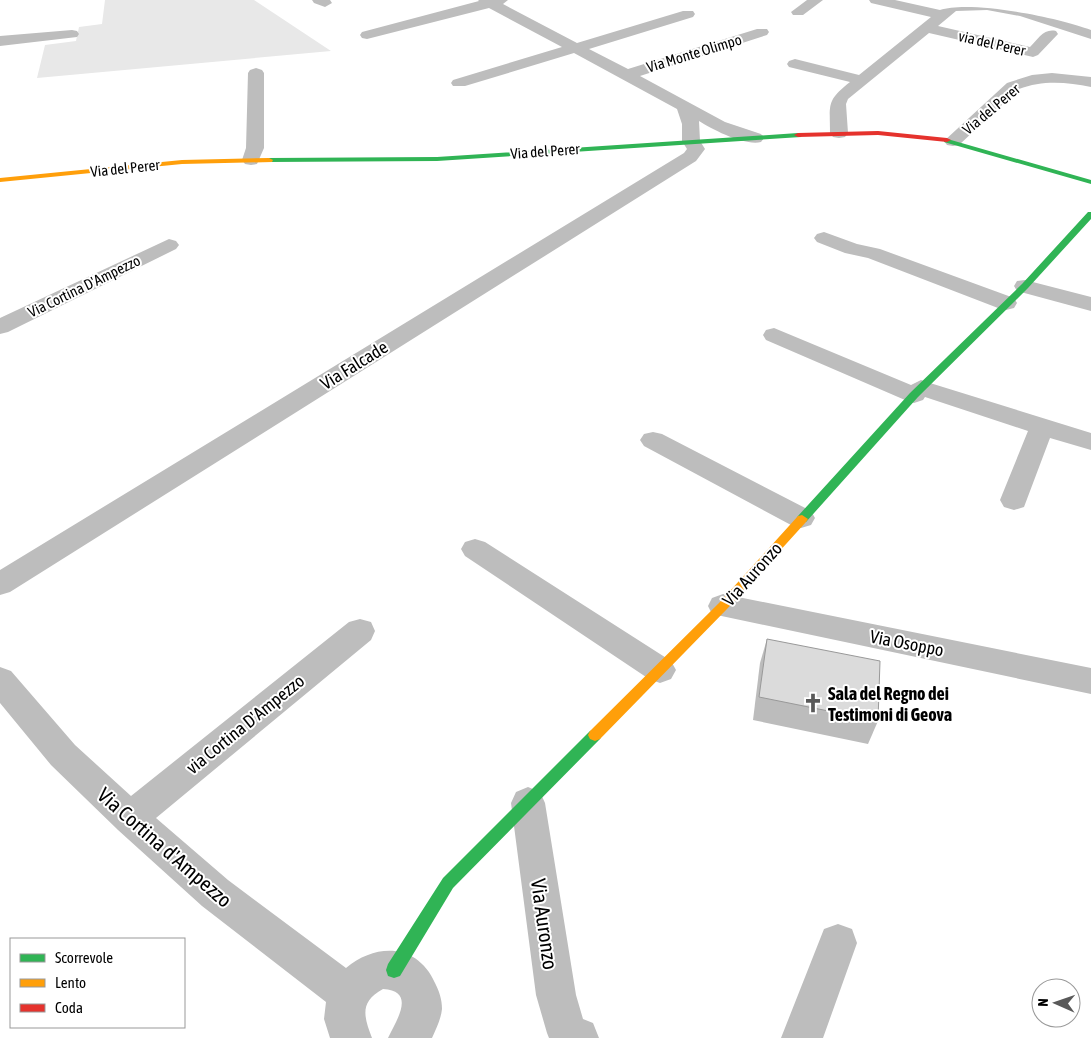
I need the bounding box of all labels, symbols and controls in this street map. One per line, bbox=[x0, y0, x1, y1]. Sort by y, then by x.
street label: via del Perer bbox=[957, 27, 1028, 59]
street label: Via Monte Olimpo bbox=[644, 30, 744, 76]
street label: Via del Perer bbox=[959, 80, 1024, 138]
street label: Via del Perer bbox=[510, 140, 581, 162]
street label: Via del Perer bbox=[90, 156, 161, 180]
street label: Via Cortina D'Ampezzo bbox=[25, 251, 143, 321]
street label: Via Falcade bbox=[316, 336, 392, 394]
street label: Via Auronzo bbox=[718, 538, 786, 610]
street label: Via Osoppo bbox=[868, 626, 946, 660]
street label: via Cortina D'Ampezzo bbox=[182, 670, 308, 778]
place label: Sala del Regno dei Testimoni di Geova bbox=[828, 683, 952, 725]
church icon: Sala del Regno dei Testimoni di Geova bbox=[802, 692, 824, 714]
street label: Via Cortina d'Ampezzo bbox=[93, 782, 237, 912]
street label: Via Auronzo bbox=[527, 877, 563, 971]
legend bbox=[10, 938, 185, 1028]
text: Scorrevole bbox=[55, 949, 113, 966]
text: Lento bbox=[55, 974, 86, 991]
north arrow bbox=[1031, 978, 1081, 1028]
text: N bbox=[1035, 998, 1051, 1007]
text: Coda bbox=[55, 999, 83, 1016]

